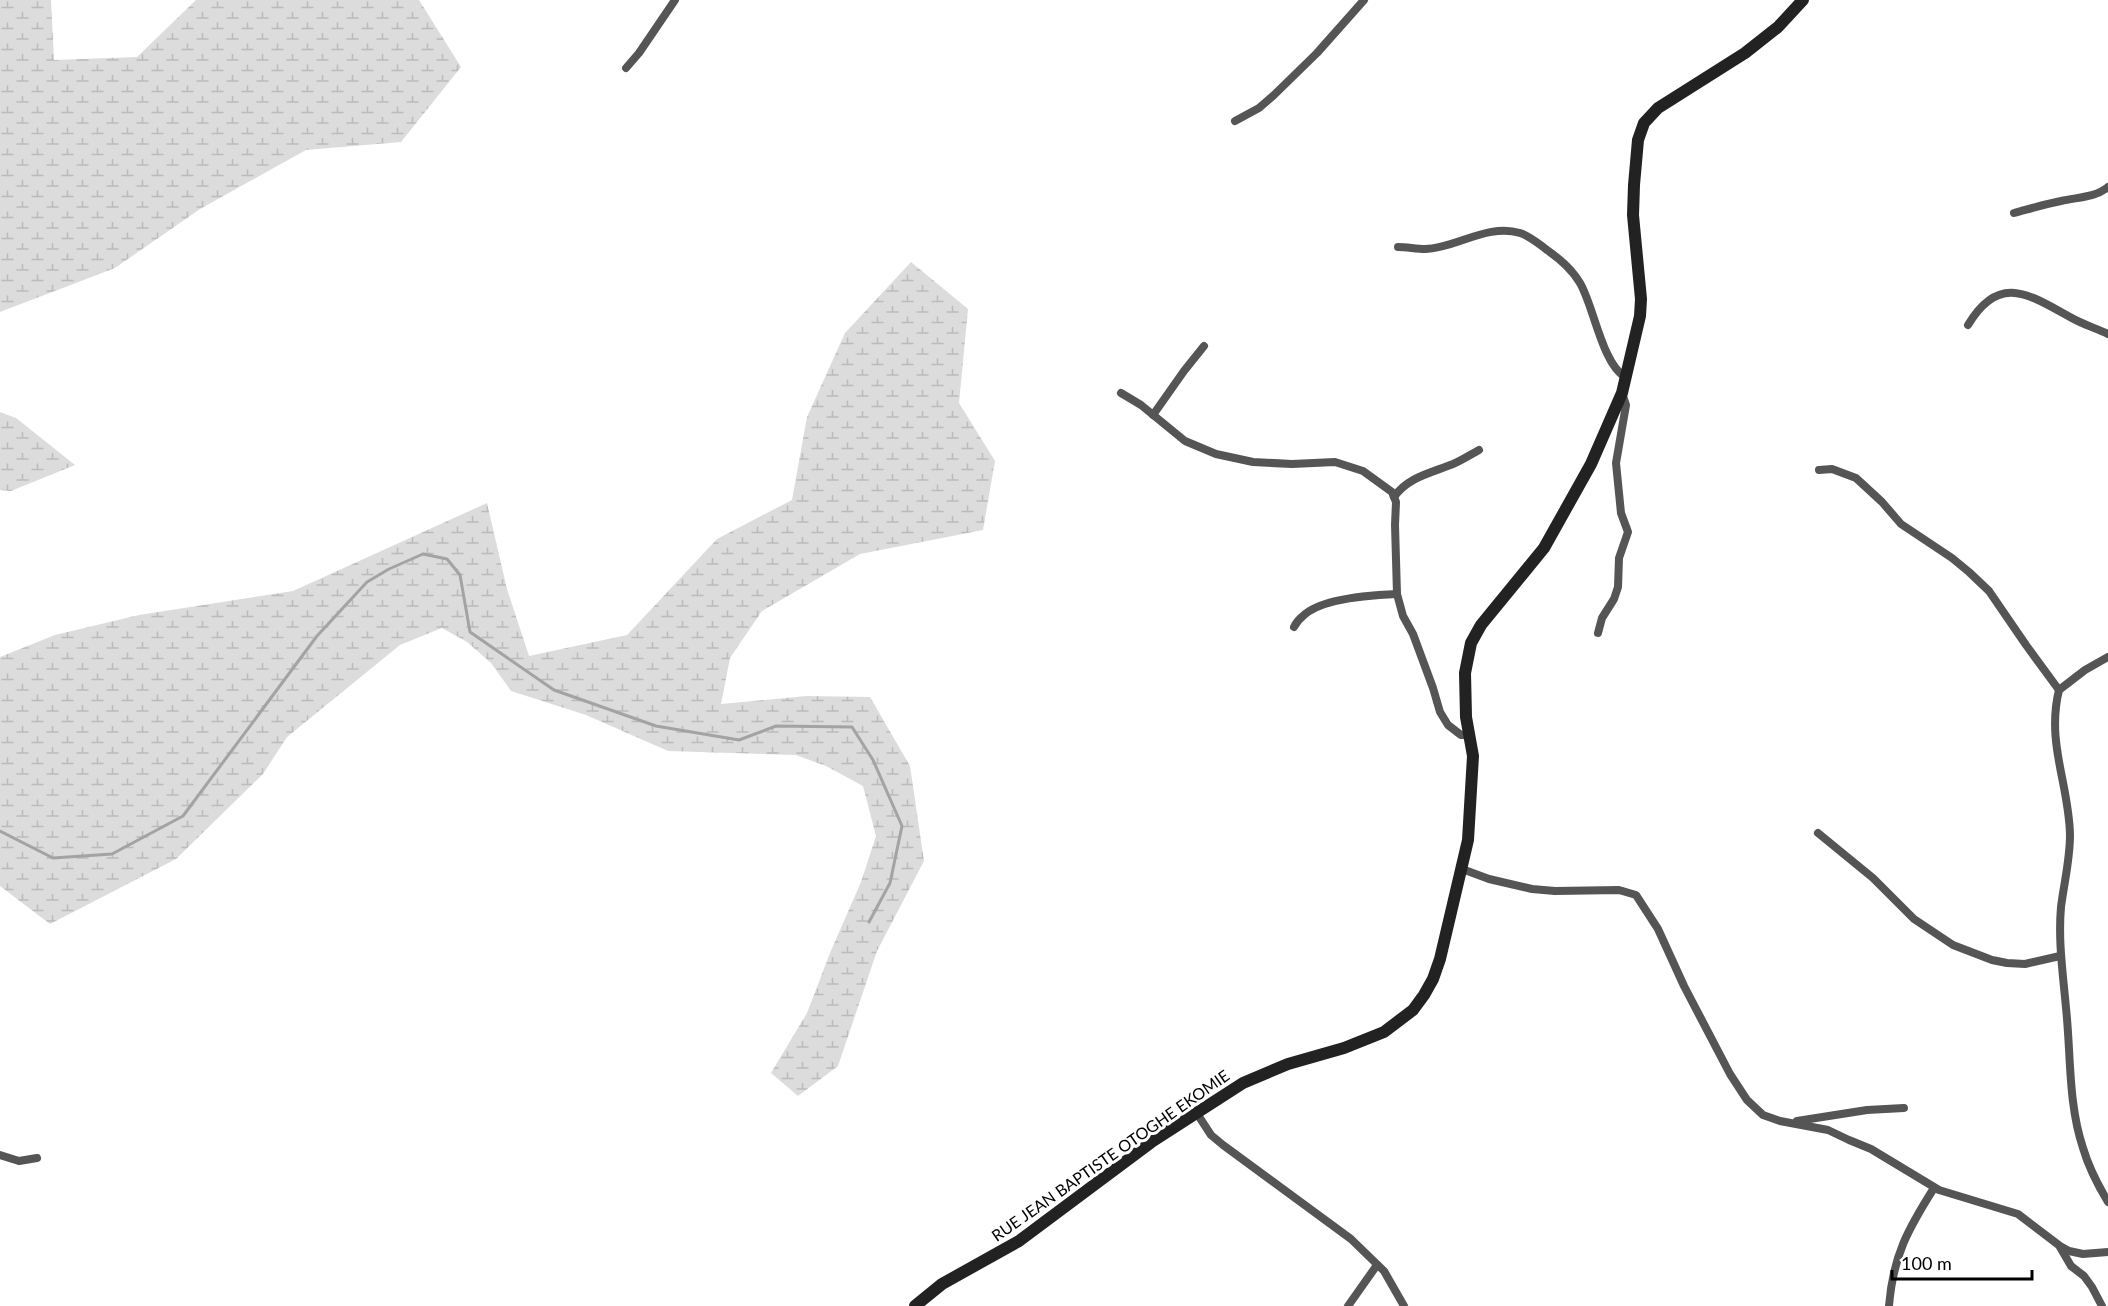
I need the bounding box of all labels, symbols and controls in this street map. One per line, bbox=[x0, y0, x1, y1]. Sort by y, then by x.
street label: RUE JEAN BAPTISTE OTOGHE EKOMIE bbox=[988, 1065, 1232, 1245]
scale bar bbox=[1892, 1243, 2032, 1281]
text: 100 m bbox=[1901, 1252, 1952, 1274]

